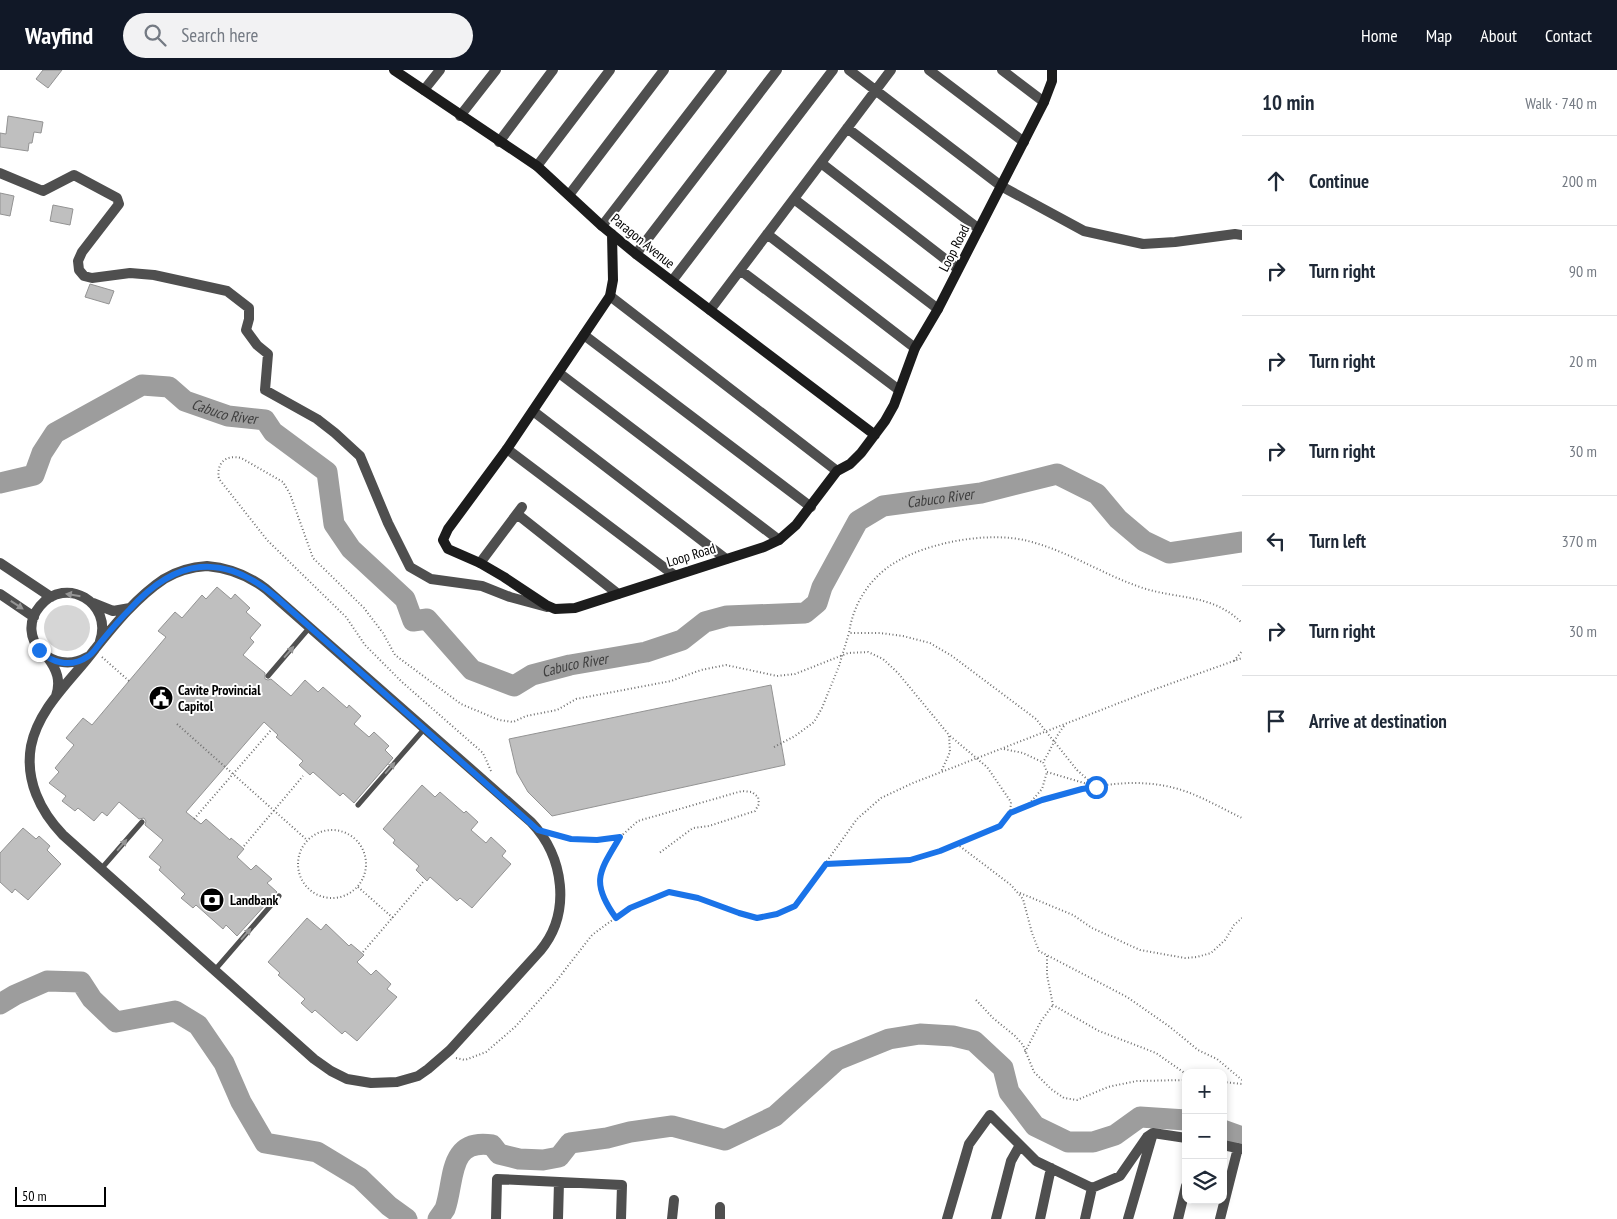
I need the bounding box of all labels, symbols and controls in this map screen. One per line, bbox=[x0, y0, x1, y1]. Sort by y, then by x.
search box bbox=[123, 13, 473, 58]
text: Wayfind bbox=[25, 20, 93, 51]
icon: search bbox=[141, 21, 169, 49]
text: Search here bbox=[181, 23, 258, 47]
text: Home bbox=[1361, 24, 1398, 47]
text: Map bbox=[1426, 24, 1452, 47]
text: About bbox=[1480, 24, 1517, 47]
text: Contact bbox=[1545, 24, 1592, 47]
text: 10 min bbox=[1262, 89, 1314, 116]
text: Walk · 740 m bbox=[1525, 93, 1597, 113]
icon: ahead bbox=[1262, 167, 1290, 195]
text: Continue bbox=[1309, 169, 1369, 193]
text: 200 m bbox=[1562, 171, 1597, 191]
street label: Paragon Avenue bbox=[607, 210, 679, 272]
street label: Loop Road bbox=[935, 222, 973, 274]
icon: right bbox=[1262, 257, 1290, 285]
text: Turn right bbox=[1309, 259, 1375, 283]
text: 90 m bbox=[1569, 261, 1597, 281]
icon: right bbox=[1262, 347, 1290, 375]
text: Turn right bbox=[1309, 349, 1375, 373]
text: 20 m bbox=[1569, 351, 1597, 371]
water label: Cabuco River bbox=[189, 394, 260, 428]
icon: right bbox=[1262, 437, 1290, 465]
text: Turn right bbox=[1309, 439, 1375, 463]
text: 30 m bbox=[1569, 441, 1597, 461]
water label: Cabuco River bbox=[906, 484, 977, 512]
icon: left bbox=[1262, 527, 1290, 555]
text: Turn left bbox=[1309, 529, 1366, 553]
text: 370 m bbox=[1562, 531, 1597, 551]
street label: Loop Road bbox=[664, 539, 718, 571]
one-way arrow bbox=[65, 590, 81, 598]
one-way arrow bbox=[10, 601, 24, 610]
icon: right bbox=[1262, 617, 1290, 645]
text: Turn right bbox=[1309, 619, 1375, 643]
text: 30 m bbox=[1569, 621, 1597, 641]
route end bbox=[28, 639, 51, 662]
one-way arrow bbox=[283, 646, 295, 658]
water label: Cabuco River bbox=[539, 648, 611, 681]
place label: Cavite Provincial Capitol bbox=[178, 681, 261, 715]
public building icon: Cavite Provincial Capitol bbox=[148, 685, 174, 711]
icon: arrive bbox=[1262, 707, 1290, 735]
text: Arrive at destination bbox=[1309, 709, 1447, 733]
one-way arrow bbox=[384, 763, 396, 775]
route start bbox=[1085, 776, 1108, 799]
one-way arrow bbox=[116, 839, 127, 852]
bank icon: Landbank bbox=[199, 887, 225, 913]
place label: Landbank bbox=[230, 891, 279, 909]
one-way arrow bbox=[240, 929, 252, 941]
map controls bbox=[1182, 1069, 1227, 1204]
button: + bbox=[1182, 1069, 1227, 1114]
button: − bbox=[1182, 1114, 1227, 1159]
button: layers bbox=[1182, 1159, 1227, 1204]
scale bar bbox=[15, 1184, 106, 1207]
text: 50 m bbox=[22, 1187, 47, 1205]

